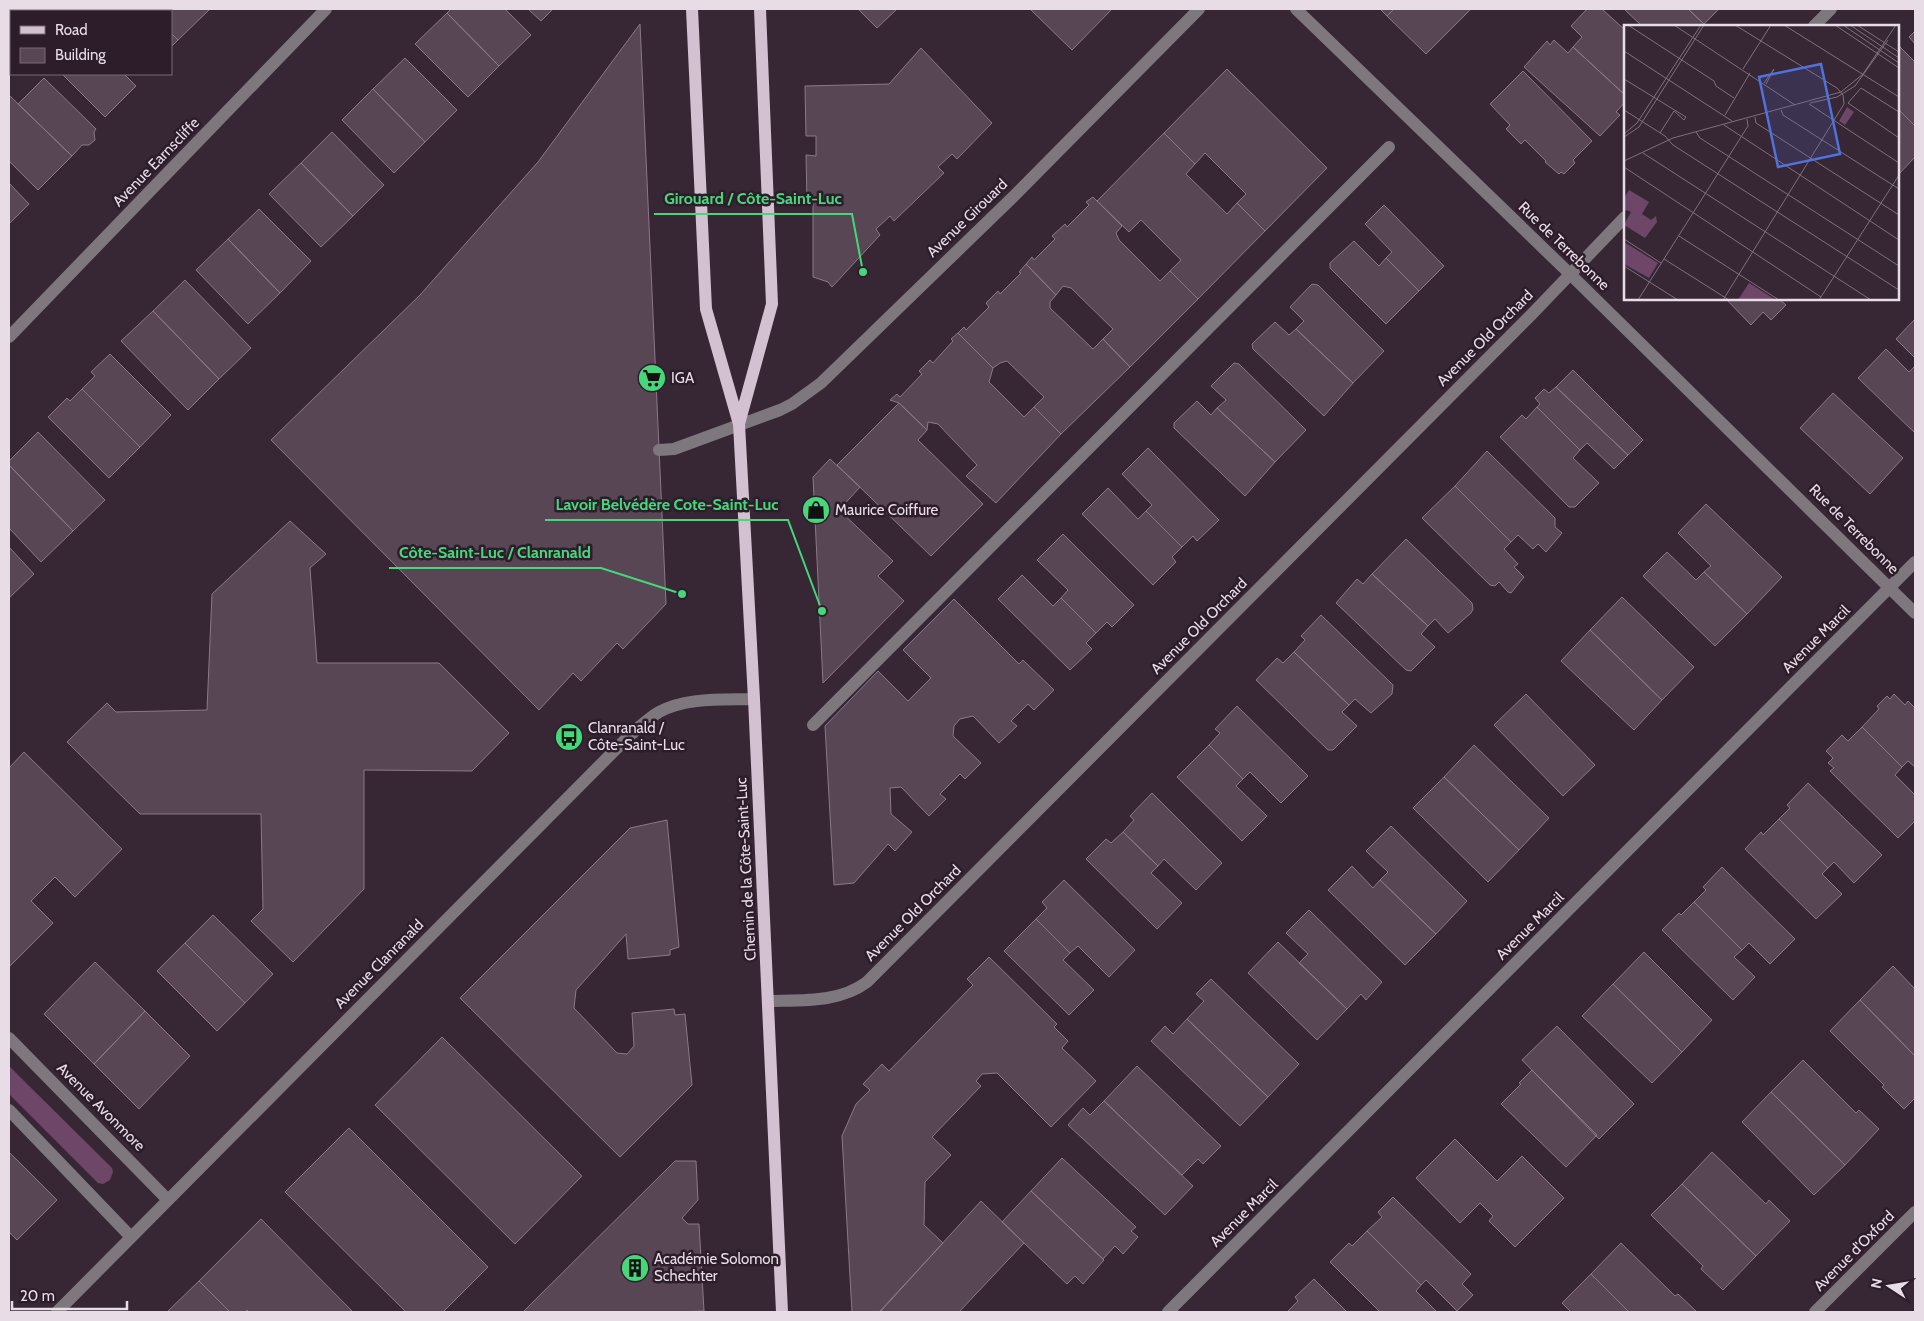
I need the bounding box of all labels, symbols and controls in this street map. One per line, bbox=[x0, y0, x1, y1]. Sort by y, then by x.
legend bbox=[10, 10, 172, 75]
text: Road bbox=[55, 21, 88, 39]
inset map bbox=[1624, 25, 1899, 300]
text: Building bbox=[55, 46, 106, 64]
street label: Avenue Earnscliffe bbox=[109, 114, 203, 210]
street label: Avenue Girouard bbox=[923, 175, 1011, 261]
callout: Girouard / Côte-Saint-Luc bbox=[654, 183, 852, 214]
text: Girouard / Côte-Saint-Luc bbox=[664, 189, 842, 208]
street label: Rue de Terrebonne bbox=[1515, 198, 1614, 294]
street label: Avenue Old Orchard bbox=[1433, 286, 1537, 390]
supermarket icon: IGA bbox=[637, 363, 667, 393]
place label: IGA bbox=[671, 369, 695, 387]
street label: Rue de Terrebonne bbox=[1805, 480, 1903, 578]
callout: Lavoir Belvédère Cote-Saint-Luc bbox=[545, 489, 788, 520]
text: Lavoir Belvédère Cote-Saint-Luc bbox=[555, 495, 779, 514]
shop icon: Maurice Coiffure bbox=[801, 495, 831, 525]
place label: Maurice Coiffure bbox=[835, 501, 939, 519]
callout: Côte-Saint-Luc / Clanranald bbox=[389, 537, 601, 568]
text: Côte-Saint-Luc / Clanranald bbox=[399, 543, 591, 562]
street label: Avenue Old Orchard bbox=[1147, 574, 1251, 678]
street label: Avenue Marcil bbox=[1778, 601, 1854, 677]
place label: Clanranald / Côte-Saint-Luc bbox=[588, 719, 685, 754]
bus stop icon: Clanranald / Côte-Saint-Luc bbox=[554, 722, 584, 752]
street label: Chemin de la Côte-Saint-Luc bbox=[732, 777, 760, 961]
street label: Avenue Old Orchard bbox=[861, 861, 965, 965]
street label: Avenue Marcil bbox=[1492, 888, 1568, 964]
street label: Avenue Clanranald bbox=[331, 916, 427, 1012]
street label: Avenue Avonmore bbox=[53, 1059, 149, 1155]
street label: Avenue Marcil bbox=[1206, 1175, 1282, 1251]
street label: Avenue d'Oxford bbox=[1810, 1207, 1898, 1295]
place label: Académie Solomon Schechter bbox=[654, 1250, 779, 1285]
building icon: Académie Solomon Schechter bbox=[620, 1253, 650, 1283]
north arrow bbox=[1864, 1261, 1914, 1311]
text: N bbox=[1866, 1277, 1886, 1290]
scale bar bbox=[12, 1278, 128, 1310]
text: 20 m bbox=[20, 1287, 55, 1305]

